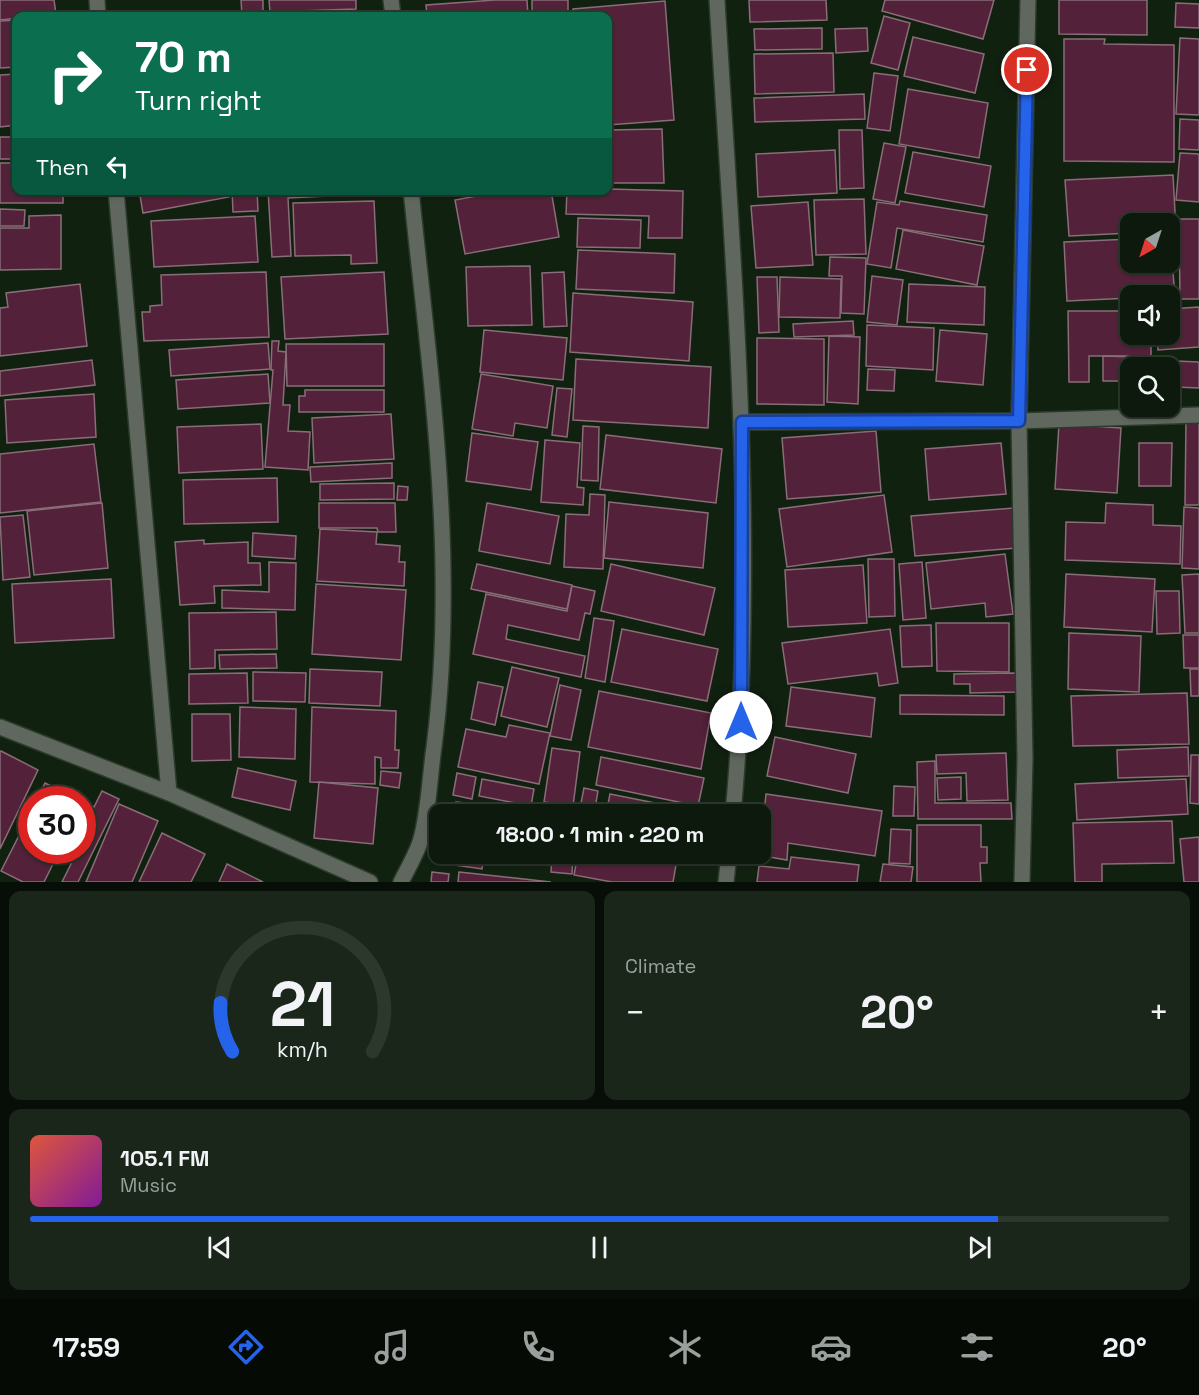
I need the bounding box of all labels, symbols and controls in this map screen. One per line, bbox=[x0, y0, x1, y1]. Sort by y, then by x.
text: 70 m bbox=[135, 31, 232, 84]
icon: right bbox=[36, 36, 114, 114]
pin bbox=[1001, 44, 1052, 95]
icon: arrive bbox=[1010, 53, 1043, 86]
text: Turn right bbox=[135, 83, 262, 118]
icon: left bbox=[101, 150, 134, 183]
text: Then bbox=[36, 153, 89, 181]
north arrow bbox=[1120, 213, 1180, 273]
map controls bbox=[1120, 213, 1180, 417]
button: sound bbox=[1120, 285, 1180, 345]
button: search bbox=[1120, 357, 1180, 417]
position arrow bbox=[709, 690, 773, 754]
speed limit sign: 30 bbox=[18, 786, 96, 864]
text: 18:00 · 1 min · 220 m bbox=[496, 820, 704, 848]
text: Climate bbox=[625, 953, 696, 979]
text: 21 bbox=[269, 965, 335, 1044]
text: 20° bbox=[860, 984, 934, 1041]
text: − bbox=[625, 992, 645, 1034]
text: + bbox=[1149, 992, 1169, 1034]
text: km/h bbox=[276, 1037, 328, 1064]
text: 105.1 FM bbox=[120, 1144, 210, 1172]
text: Music bbox=[120, 1172, 177, 1198]
icon: previous bbox=[203, 1231, 236, 1264]
icon: pause bbox=[583, 1231, 616, 1264]
icon: next bbox=[963, 1231, 996, 1264]
icon: directions bbox=[225, 1326, 267, 1368]
icon: music bbox=[371, 1326, 413, 1368]
icon: phone bbox=[517, 1326, 559, 1368]
icon: climate bbox=[664, 1326, 706, 1368]
icon: car bbox=[810, 1326, 852, 1368]
icon: filters bbox=[956, 1326, 998, 1368]
text: 17:59 bbox=[52, 1330, 120, 1365]
text: 20° bbox=[1103, 1330, 1147, 1365]

